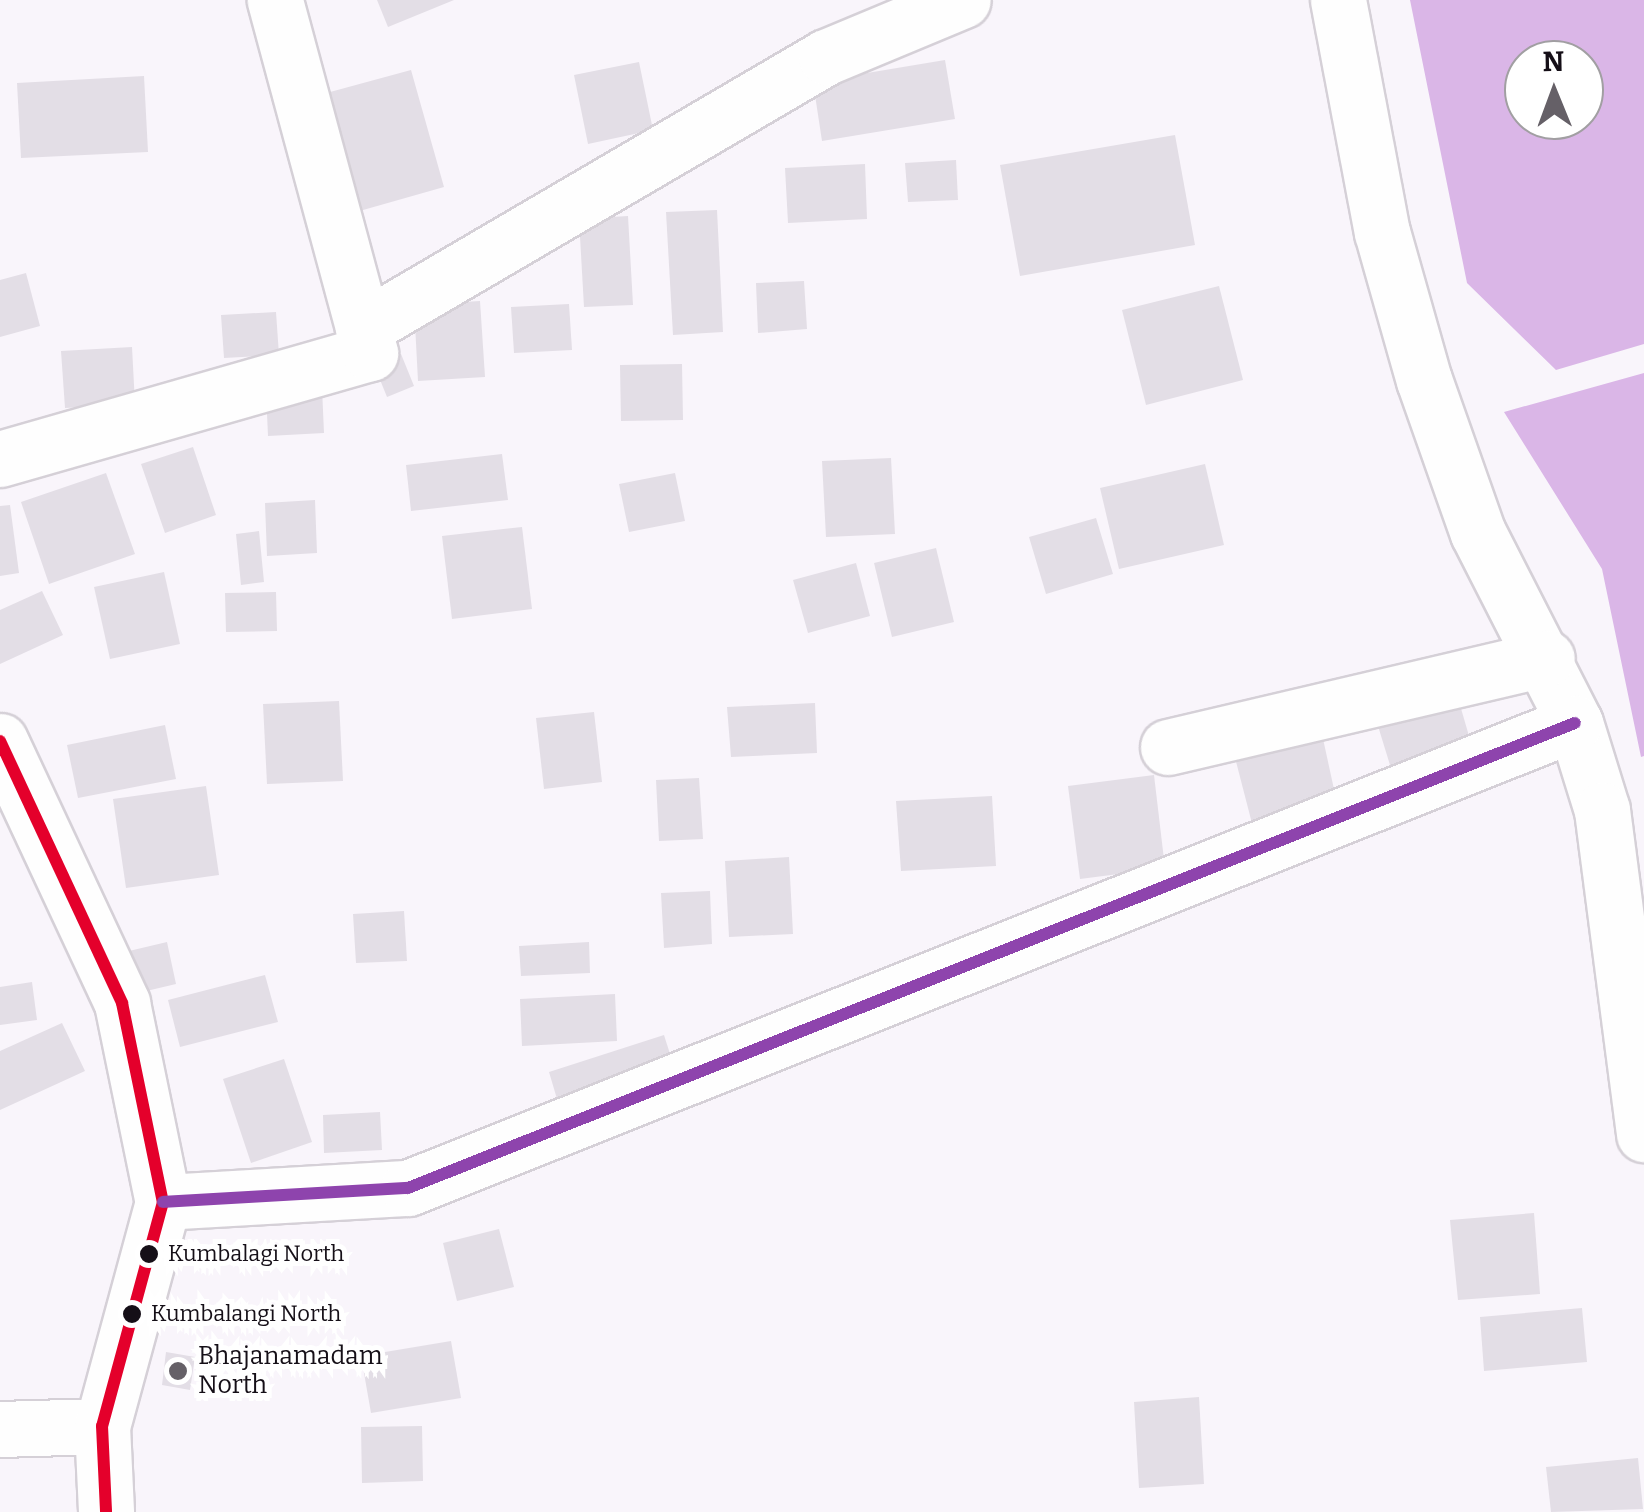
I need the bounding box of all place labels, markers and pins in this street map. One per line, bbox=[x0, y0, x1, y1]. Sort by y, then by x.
place label: Kumbalagi North bbox=[168, 1241, 344, 1267]
marker: Kumbalagi North bbox=[139, 1244, 159, 1264]
place label: Kumbalangi North bbox=[151, 1301, 341, 1327]
marker: Kumbalangi North bbox=[122, 1304, 142, 1324]
place label: Bhajanamadam North bbox=[198, 1342, 383, 1401]
marker: Bhajanamadam North bbox=[167, 1360, 189, 1382]

